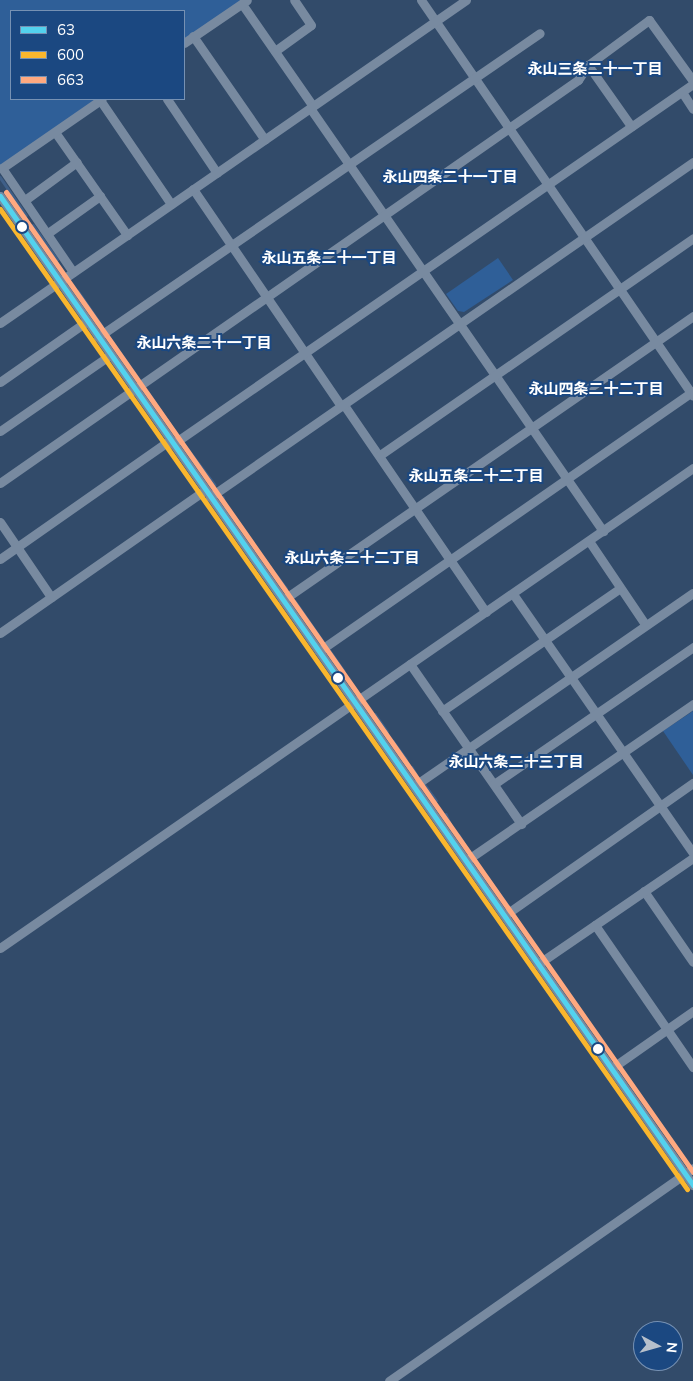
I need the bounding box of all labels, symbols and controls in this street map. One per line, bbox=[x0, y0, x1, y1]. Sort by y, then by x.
legend bbox=[10, 10, 185, 100]
text: 63 bbox=[57, 20, 75, 39]
text: 600 bbox=[57, 45, 84, 64]
district label: 永山三条二十一丁目 bbox=[528, 60, 662, 78]
text: 663 bbox=[57, 70, 84, 89]
district label: 永山四条二十一丁目 bbox=[383, 168, 517, 186]
unlabelled marker bbox=[17, 222, 27, 232]
district label: 永山五条二十一丁目 bbox=[262, 249, 396, 267]
district label: 永山六条二十一丁目 bbox=[137, 334, 271, 352]
district label: 永山四条二十二丁目 bbox=[529, 380, 663, 398]
district label: 永山五条二十二丁目 bbox=[409, 467, 543, 485]
district label: 永山六条二十二丁目 bbox=[285, 549, 419, 567]
unlabelled marker bbox=[333, 673, 343, 683]
district label: 永山六条二十三丁目 bbox=[449, 753, 583, 771]
unlabelled marker bbox=[593, 1044, 603, 1054]
north arrow bbox=[633, 1321, 683, 1371]
text: N bbox=[662, 1341, 681, 1354]

